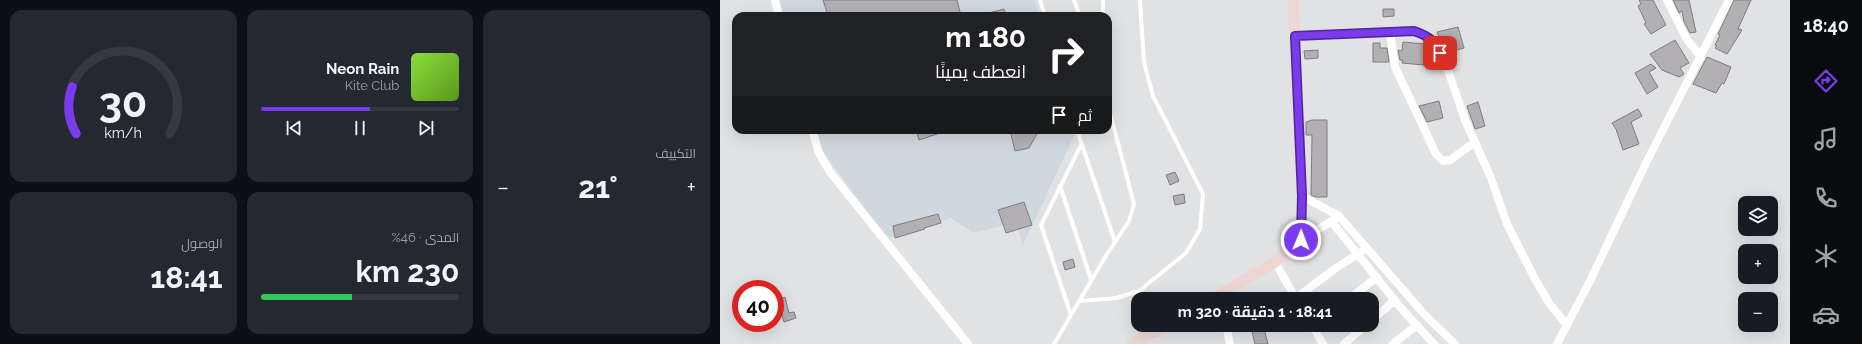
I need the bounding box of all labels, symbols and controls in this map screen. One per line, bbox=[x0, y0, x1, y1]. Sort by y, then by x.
text: 18:40 bbox=[1803, 15, 1849, 36]
text: 180 m bbox=[945, 21, 1026, 54]
icon: right bbox=[1040, 28, 1092, 80]
pin bbox=[1423, 36, 1457, 70]
icon: arrive bbox=[1429, 42, 1451, 64]
text: Neon Rain bbox=[326, 60, 399, 78]
text: انعطف يمينًا bbox=[935, 61, 1026, 82]
icon: directions bbox=[1812, 67, 1840, 95]
text: 30 bbox=[99, 78, 148, 127]
text: Kite Club bbox=[345, 78, 399, 93]
icon: arrive bbox=[1048, 104, 1070, 126]
text: ثم bbox=[1078, 107, 1092, 125]
icon: previous bbox=[283, 117, 305, 139]
icon: pause bbox=[349, 117, 371, 139]
icon: next bbox=[415, 117, 437, 139]
text: km/h bbox=[105, 124, 142, 140]
icon: music bbox=[1812, 125, 1840, 153]
text: التكييف bbox=[655, 146, 696, 161]
text: 21° bbox=[578, 170, 618, 205]
text: − bbox=[497, 174, 509, 200]
text: + bbox=[687, 174, 696, 200]
icon: phone bbox=[1812, 184, 1840, 212]
map controls bbox=[1738, 196, 1778, 332]
button: layers bbox=[1738, 196, 1778, 236]
position arrow bbox=[1280, 219, 1322, 261]
text: المدى · 46% bbox=[392, 230, 459, 245]
text: الوصول bbox=[181, 236, 223, 251]
icon: climate bbox=[1812, 242, 1840, 270]
button: + bbox=[1738, 244, 1778, 284]
text: 230 km bbox=[355, 254, 459, 289]
text: 18:41 bbox=[150, 260, 223, 295]
speed limit sign: 40 bbox=[732, 280, 784, 332]
button: − bbox=[1738, 292, 1778, 332]
icon: car bbox=[1812, 301, 1840, 329]
text: 18:41 · 1 دقيقة · 320 m bbox=[1178, 303, 1332, 321]

